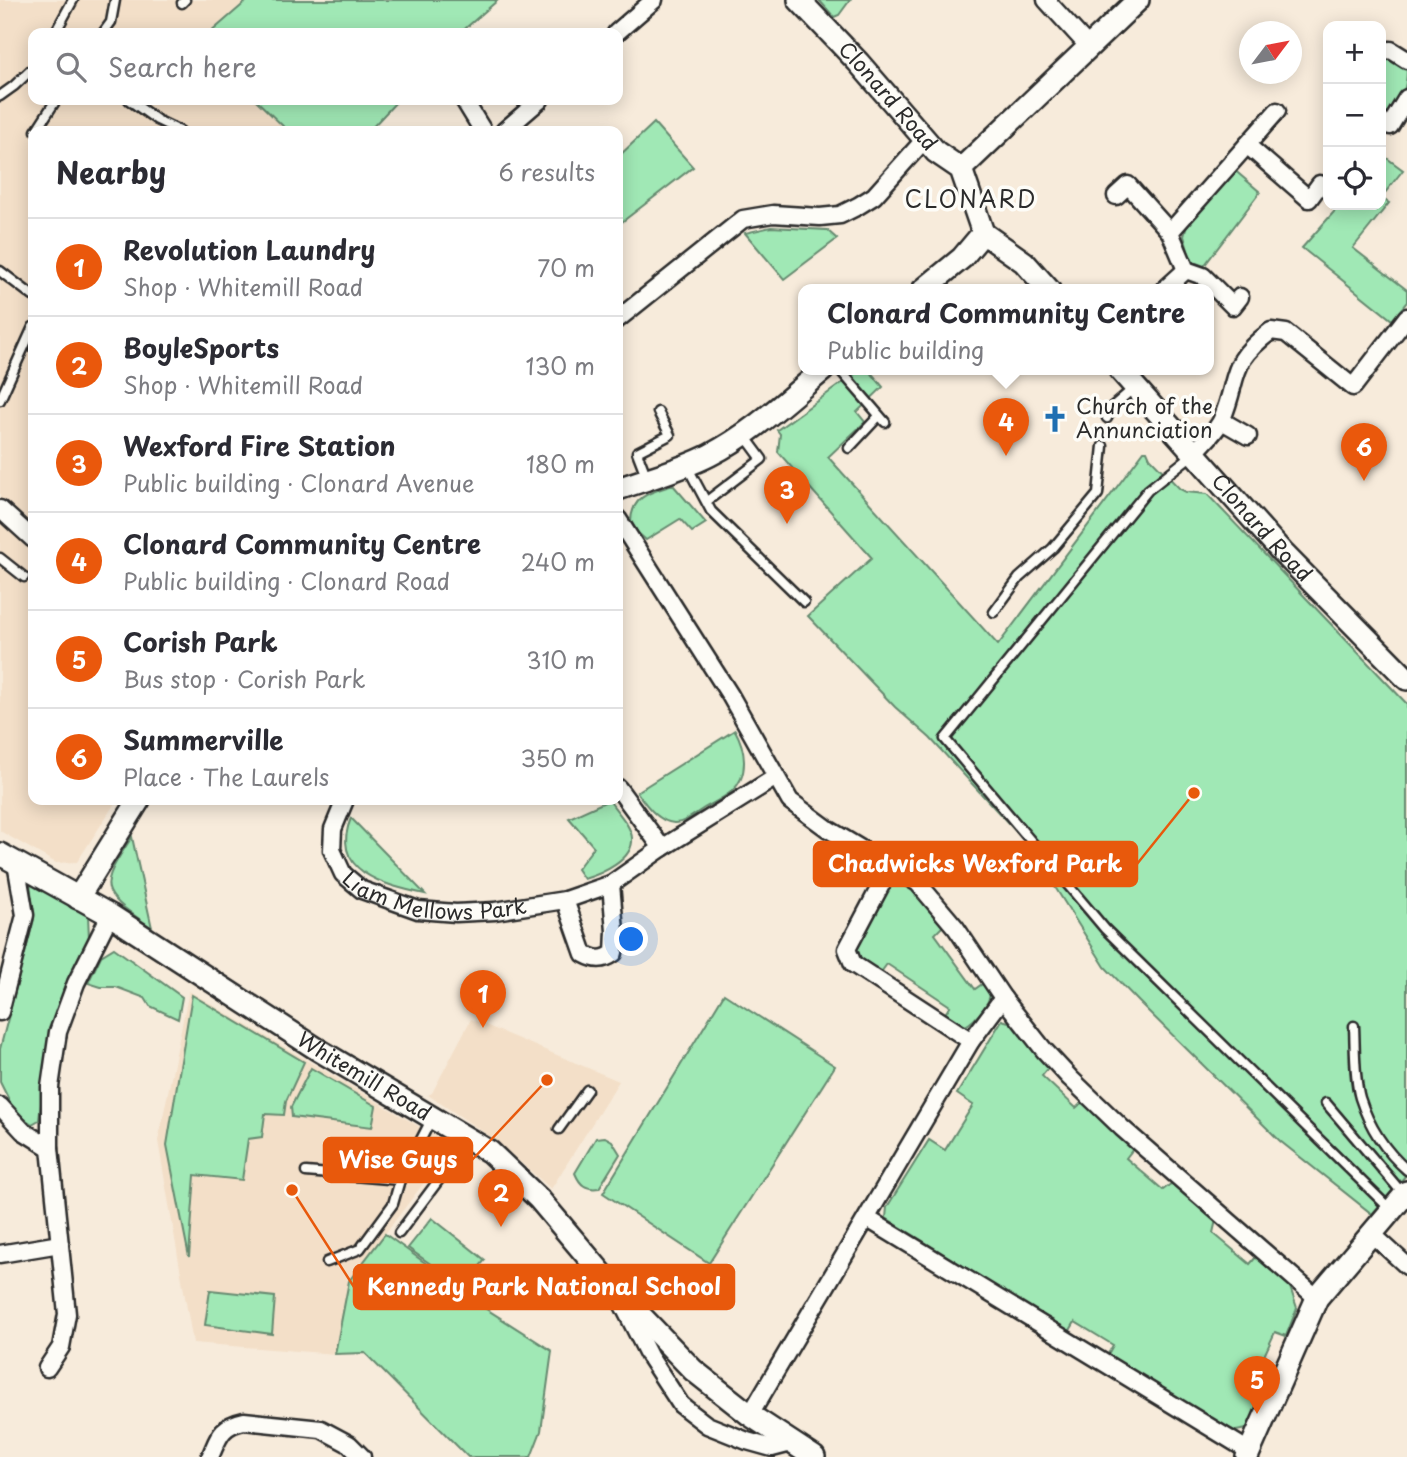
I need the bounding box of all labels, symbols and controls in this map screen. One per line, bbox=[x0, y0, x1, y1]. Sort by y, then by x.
north arrow bbox=[1239, 21, 1302, 84]
map controls bbox=[1323, 21, 1386, 210]
button: + bbox=[1323, 21, 1386, 84]
search box bbox=[28, 28, 623, 105]
street label: Clonard Road bbox=[832, 33, 946, 157]
text: Search here bbox=[108, 47, 257, 86]
icon: search bbox=[52, 48, 90, 86]
button: − bbox=[1323, 84, 1386, 147]
button: locate bbox=[1323, 147, 1386, 210]
text: Nearby bbox=[56, 149, 166, 194]
text: 6 results bbox=[499, 154, 595, 189]
district label: CLONARD bbox=[904, 181, 1038, 216]
text: Revolution Laundry bbox=[123, 230, 375, 269]
text: 1 bbox=[74, 250, 85, 285]
text: 70 m bbox=[537, 250, 595, 285]
text: Shop · Whitemill Road bbox=[123, 269, 363, 304]
popup bbox=[798, 284, 1214, 375]
text: Clonard Community Centre bbox=[827, 293, 1185, 332]
text: BoyleSports bbox=[123, 328, 279, 367]
text: Public building bbox=[827, 332, 984, 367]
text: 2 bbox=[71, 348, 87, 383]
text: 130 m bbox=[525, 348, 595, 383]
text: Shop · Whitemill Road bbox=[123, 367, 363, 402]
place label: Church of the Annunciation bbox=[1076, 389, 1213, 445]
pin: 4 bbox=[983, 398, 1029, 456]
church icon: Church of the Annunciation bbox=[1040, 404, 1070, 434]
pin: 6 bbox=[1341, 423, 1387, 481]
text: Wexford Fire Station bbox=[123, 426, 396, 465]
text: 3 bbox=[71, 446, 87, 481]
text: 180 m bbox=[526, 446, 595, 481]
text: Public building · Clonard Avenue bbox=[123, 465, 474, 500]
street label: Clonard Road bbox=[1205, 465, 1321, 588]
pin: 3 bbox=[764, 466, 810, 524]
text: Clonard Community Centre bbox=[123, 524, 481, 563]
text: 4 bbox=[71, 544, 87, 579]
text: 240 m bbox=[521, 544, 595, 579]
text: Public building · Clonard Road bbox=[123, 563, 450, 598]
text: Corish Park bbox=[123, 622, 278, 661]
text: 5 bbox=[72, 642, 86, 677]
text: 310 m bbox=[526, 642, 595, 677]
text: Bus stop · Corish Park bbox=[123, 661, 366, 696]
text: Summerville bbox=[123, 720, 283, 759]
text: 6 bbox=[71, 740, 87, 775]
text: 350 m bbox=[520, 740, 595, 775]
text: Place · The Laurels bbox=[123, 759, 329, 794]
callout: Chadwicks Wexford Park bbox=[814, 842, 1137, 886]
text: Chadwicks Wexford Park bbox=[828, 845, 1123, 880]
street label: Liam Mellows Park bbox=[336, 862, 529, 928]
your location bbox=[614, 922, 648, 956]
pin: 1 bbox=[460, 970, 506, 1028]
street label: Whitemill Road bbox=[292, 1022, 438, 1128]
callout: Wise Guys bbox=[324, 1138, 472, 1182]
text: Wise Guys bbox=[339, 1141, 457, 1176]
pin: 2 bbox=[478, 1169, 524, 1227]
callout: Kennedy Park National School bbox=[354, 1265, 734, 1309]
text: Kennedy Park National School bbox=[367, 1268, 721, 1303]
pin: 5 bbox=[1234, 1356, 1280, 1414]

